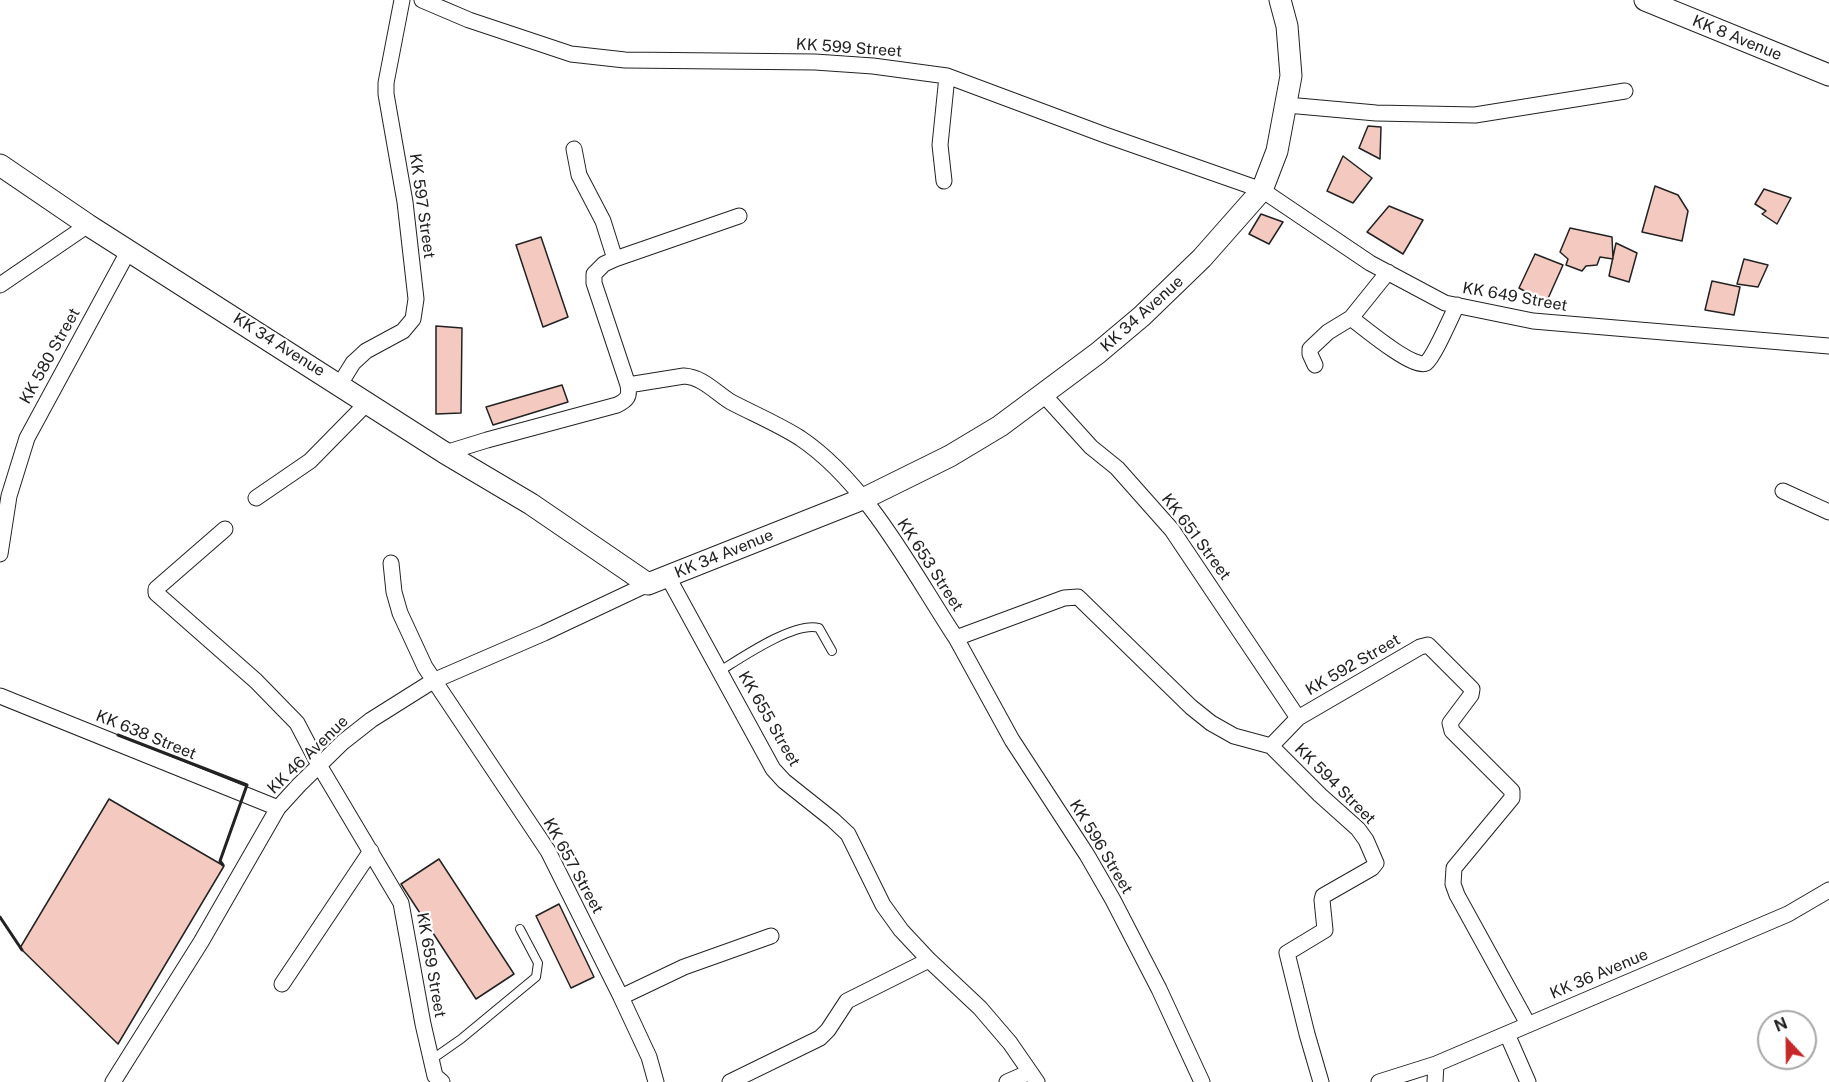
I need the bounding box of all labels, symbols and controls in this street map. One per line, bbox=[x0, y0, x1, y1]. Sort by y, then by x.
street label: KK 8 Avenue bbox=[1689, 11, 1785, 65]
street label: KK 599 Street bbox=[795, 35, 903, 61]
street label: KK 597 Street bbox=[405, 152, 439, 260]
street label: KK 34 Avenue bbox=[1097, 272, 1187, 356]
street label: KK 649 Street bbox=[1461, 278, 1569, 316]
street label: KK 580 Street bbox=[16, 305, 84, 407]
street label: KK 34 Avenue bbox=[230, 309, 328, 381]
street label: KK 651 Street bbox=[1157, 490, 1235, 584]
street label: KK 653 Street bbox=[893, 515, 967, 615]
street label: KK 34 Avenue bbox=[672, 525, 776, 583]
street label: KK 592 Street bbox=[1302, 630, 1404, 700]
street label: KK 655 Street bbox=[734, 668, 804, 770]
street label: KK 638 Street bbox=[93, 706, 199, 764]
street label: KK 46 Avenue bbox=[264, 712, 352, 798]
street label: KK 594 Street bbox=[1291, 740, 1379, 828]
street label: KK 596 Street bbox=[1065, 796, 1137, 898]
street label: KK 657 Street bbox=[539, 815, 607, 917]
street label: KK 659 Street bbox=[412, 911, 450, 1019]
street label: KK 36 Avenue bbox=[1547, 945, 1651, 1003]
north arrow bbox=[1757, 1010, 1817, 1070]
text: N bbox=[1771, 1014, 1790, 1036]

